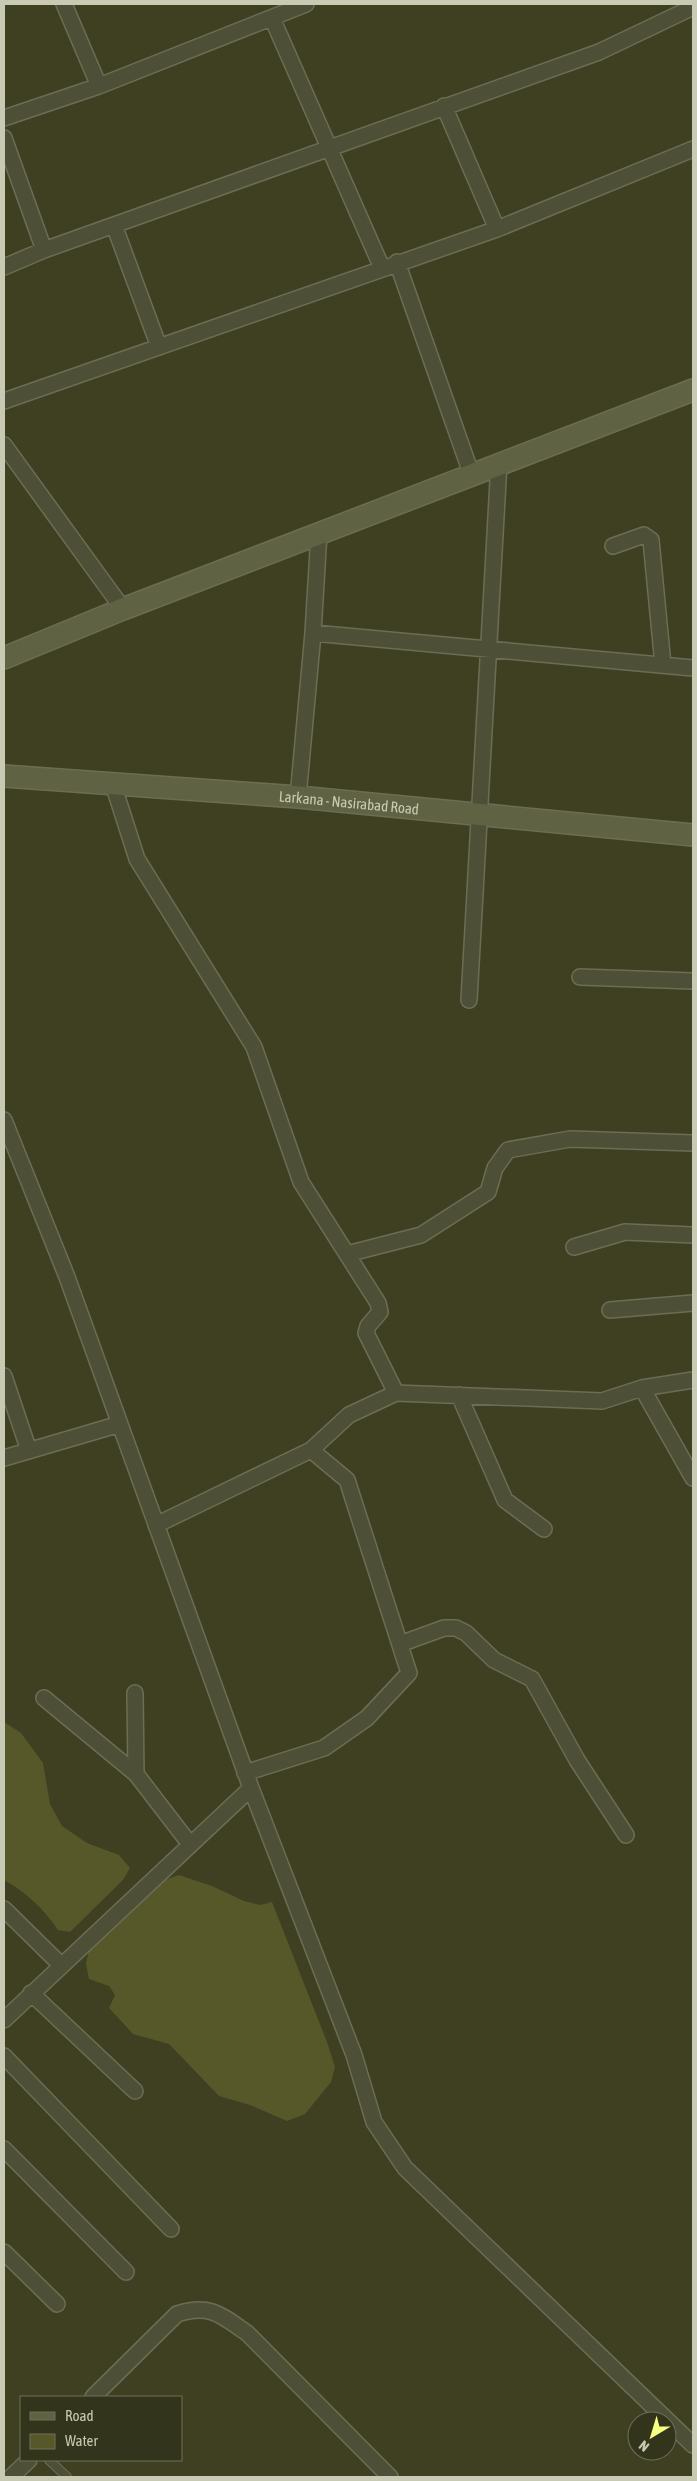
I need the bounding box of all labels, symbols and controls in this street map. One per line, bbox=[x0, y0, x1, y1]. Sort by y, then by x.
street label: Larkana - Nasirabad Road bbox=[278, 787, 420, 817]
legend bbox=[20, 2396, 182, 2461]
text: Road bbox=[65, 2407, 94, 2424]
north arrow bbox=[627, 2411, 677, 2461]
text: Water bbox=[65, 2432, 98, 2449]
text: N bbox=[636, 2437, 652, 2455]

